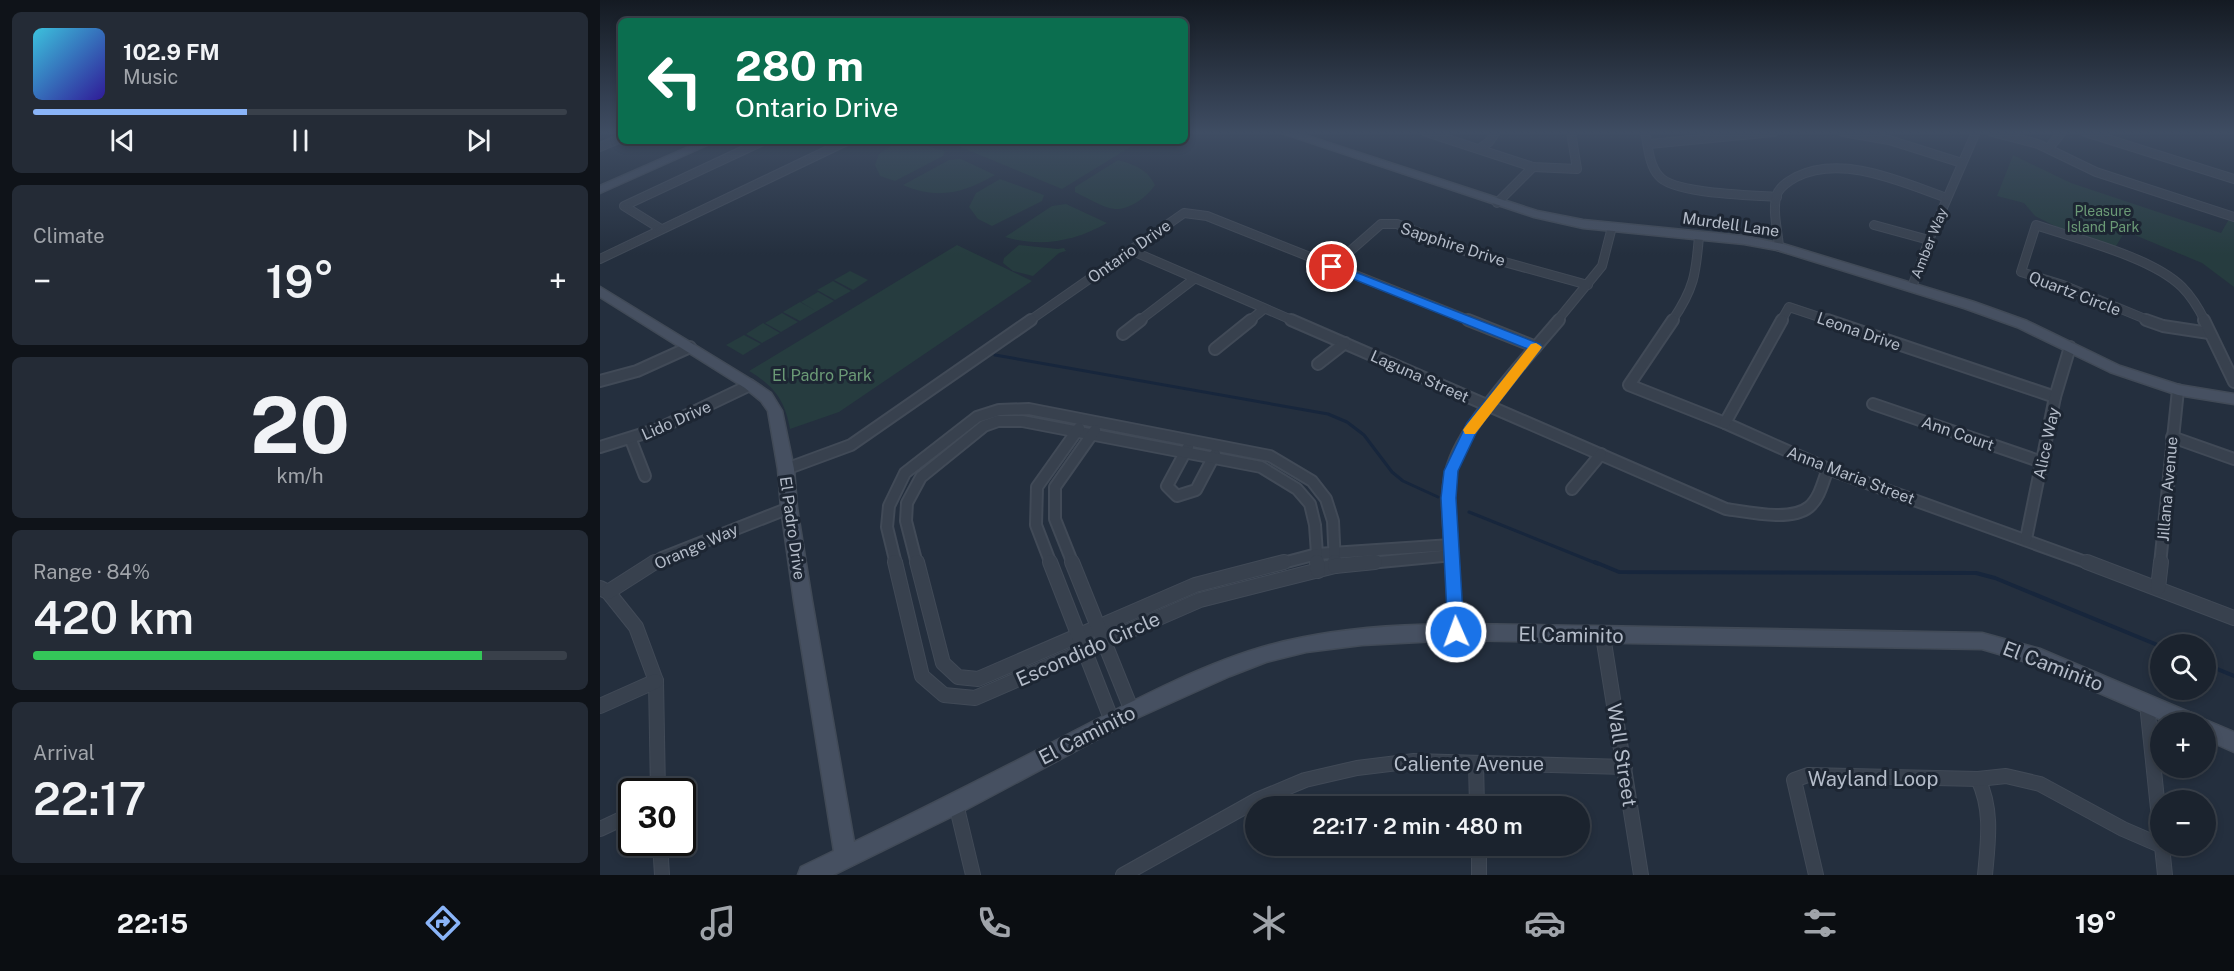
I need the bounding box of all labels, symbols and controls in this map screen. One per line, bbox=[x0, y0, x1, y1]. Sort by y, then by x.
text: 102.9 FM bbox=[123, 39, 220, 65]
text: 280 m bbox=[735, 41, 864, 90]
icon: left bbox=[636, 42, 714, 120]
text: Music bbox=[123, 65, 178, 89]
text: Ontario Drive bbox=[735, 91, 898, 123]
icon: previous bbox=[106, 124, 139, 157]
icon: pause bbox=[284, 124, 317, 157]
icon: next bbox=[462, 124, 495, 157]
park label: Pleasure Island Park bbox=[2067, 203, 2139, 235]
street label: Amber Way bbox=[1908, 205, 1951, 281]
street label: Murdell Lane bbox=[1681, 208, 1781, 241]
street label: Ontario Drive bbox=[1084, 216, 1174, 287]
street label: Sapphire Drive bbox=[1398, 219, 1508, 270]
text: Climate bbox=[33, 224, 105, 248]
pin bbox=[1306, 241, 1357, 292]
icon: arrive bbox=[1315, 250, 1348, 283]
text: 19° bbox=[266, 255, 334, 308]
text: − bbox=[33, 262, 51, 300]
text: + bbox=[549, 262, 567, 300]
street label: Quartz Circle bbox=[2026, 267, 2124, 320]
street label: Leona Drive bbox=[1814, 308, 1903, 355]
street label: Laguna Street bbox=[1368, 346, 1472, 407]
park label: El Padro Park bbox=[772, 366, 872, 385]
text: 20 bbox=[250, 379, 350, 471]
street label: Lido Drive bbox=[639, 397, 714, 444]
street label: Alice Way bbox=[2030, 405, 2063, 481]
street label: Ann Court bbox=[1919, 412, 1997, 455]
street label: Jillana Avenue bbox=[2153, 436, 2182, 542]
street label: Anna Maria Street bbox=[1784, 442, 1917, 509]
text: km/h bbox=[276, 464, 324, 488]
street label: El Padro Drive bbox=[776, 475, 809, 581]
street label: Orange Way bbox=[651, 519, 741, 573]
text: Range · 84% bbox=[33, 560, 150, 584]
text: 420 km bbox=[33, 591, 194, 644]
position arrow bbox=[1424, 600, 1488, 664]
street label: Escondido Circle bbox=[1012, 606, 1164, 692]
street label: El Caminito bbox=[1518, 622, 1624, 648]
map controls bbox=[2150, 634, 2216, 856]
button: search bbox=[2150, 634, 2216, 700]
street label: El Caminito bbox=[1999, 636, 2107, 696]
street label: El Caminito bbox=[1035, 700, 1139, 770]
street label: Wall Street bbox=[1602, 702, 1642, 808]
button: + bbox=[2150, 712, 2216, 778]
text: Arrival bbox=[33, 741, 95, 765]
street label: Caliente Avenue bbox=[1394, 752, 1544, 776]
street label: Wayland Loop bbox=[1808, 767, 1938, 791]
text: 22:17 bbox=[33, 772, 146, 825]
speed limit sign: 30 bbox=[618, 778, 696, 856]
button: − bbox=[2150, 790, 2216, 856]
text: 22:17 · 2 min · 480 m bbox=[1312, 813, 1523, 839]
icon: directions bbox=[422, 902, 464, 944]
icon: music bbox=[697, 902, 739, 944]
icon: phone bbox=[973, 902, 1015, 944]
icon: climate bbox=[1248, 902, 1290, 944]
icon: car bbox=[1524, 902, 1566, 944]
icon: filters bbox=[1799, 902, 1841, 944]
text: 22:15 bbox=[117, 907, 188, 939]
text: 19° bbox=[2075, 907, 2117, 939]

